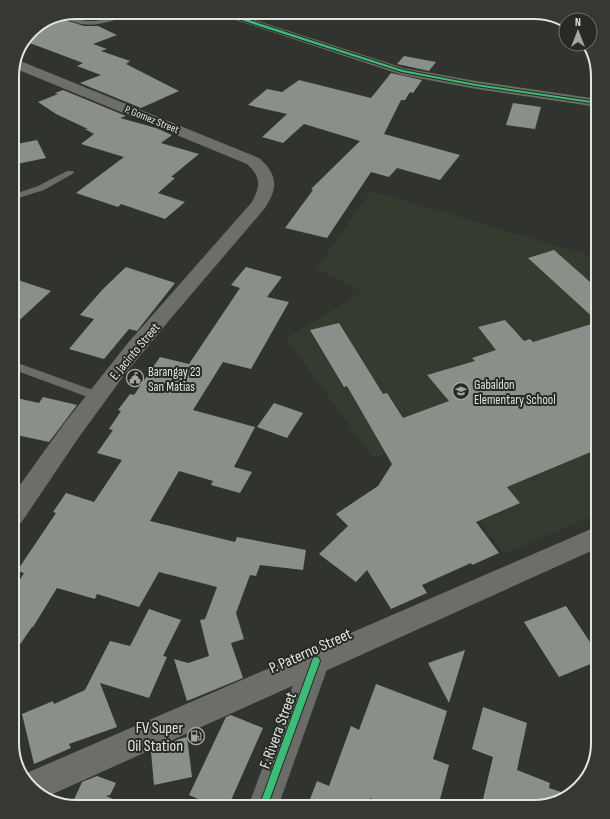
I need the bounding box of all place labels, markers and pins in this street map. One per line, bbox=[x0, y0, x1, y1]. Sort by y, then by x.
place label: Barangay 23 San Matias bbox=[148, 364, 201, 395]
public building icon: Barangay 23 San Matias bbox=[125, 368, 145, 388]
place label: Gabaldon Elementary School bbox=[474, 377, 556, 408]
school or university icon: Gabaldon Elementary School bbox=[451, 381, 471, 401]
place label: FV Super Oil Station bbox=[127, 719, 183, 756]
fuel station icon: FV Super Oil Station bbox=[186, 726, 206, 746]

